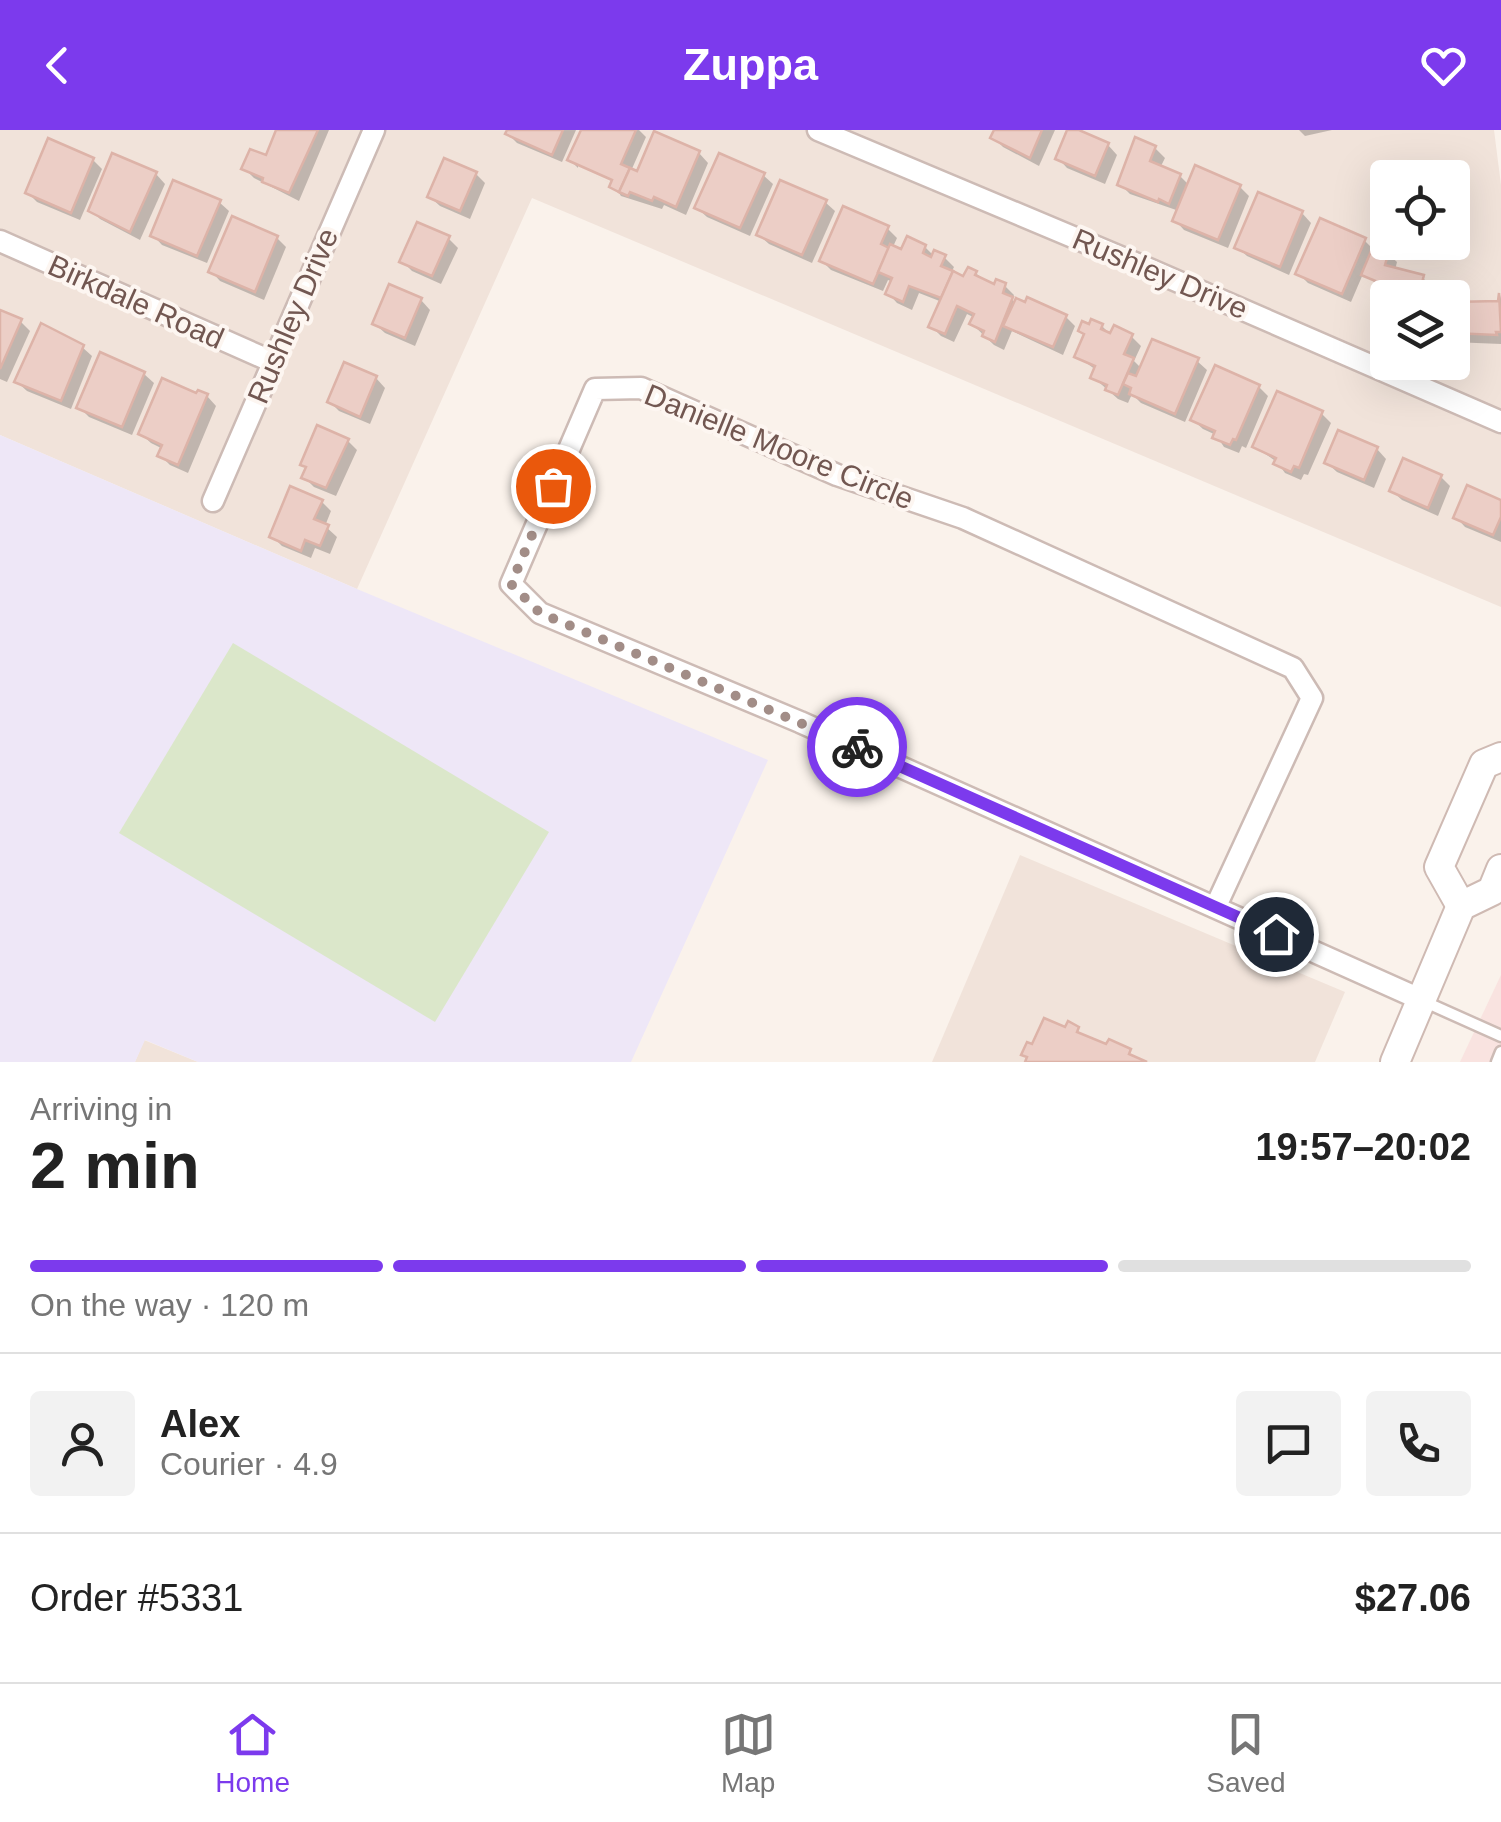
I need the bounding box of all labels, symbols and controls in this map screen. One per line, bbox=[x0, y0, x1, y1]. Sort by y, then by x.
icon: back bbox=[30, 38, 85, 93]
icon: heart bbox=[1416, 38, 1471, 93]
text: Zuppa bbox=[683, 39, 818, 90]
map controls bbox=[1370, 160, 1470, 380]
button: locate bbox=[1370, 160, 1470, 260]
street label: Rushley Drive bbox=[1068, 222, 1253, 325]
street label: Rushley Drive bbox=[241, 223, 344, 408]
street label: Birkdale Road bbox=[43, 248, 229, 355]
button: layers bbox=[1370, 280, 1470, 380]
street label: Danielle Moore Circle bbox=[640, 378, 918, 516]
pin bbox=[511, 444, 596, 529]
icon: bag bbox=[526, 459, 581, 514]
courier bbox=[807, 697, 907, 797]
icon: bike bbox=[830, 720, 885, 775]
pin bbox=[1234, 892, 1319, 977]
icon: home bbox=[1249, 907, 1304, 962]
text: Arriving in bbox=[30, 1091, 172, 1127]
text: 19:57–20:02 bbox=[1255, 1126, 1471, 1168]
text: 2 min bbox=[30, 1129, 200, 1202]
text: On the way · 120 m bbox=[30, 1287, 309, 1323]
button: person bbox=[30, 1391, 135, 1496]
button: chat bbox=[1236, 1391, 1341, 1496]
button: phone bbox=[1366, 1391, 1471, 1496]
text: Alex bbox=[160, 1403, 240, 1445]
text: Courier · 4.9 bbox=[160, 1446, 338, 1482]
text: Order #5331 bbox=[30, 1577, 243, 1619]
text: $27.06 bbox=[1355, 1577, 1471, 1619]
tab: Home bbox=[215, 1707, 290, 1799]
tab: Map bbox=[721, 1707, 776, 1799]
tab: Saved bbox=[1206, 1707, 1286, 1799]

